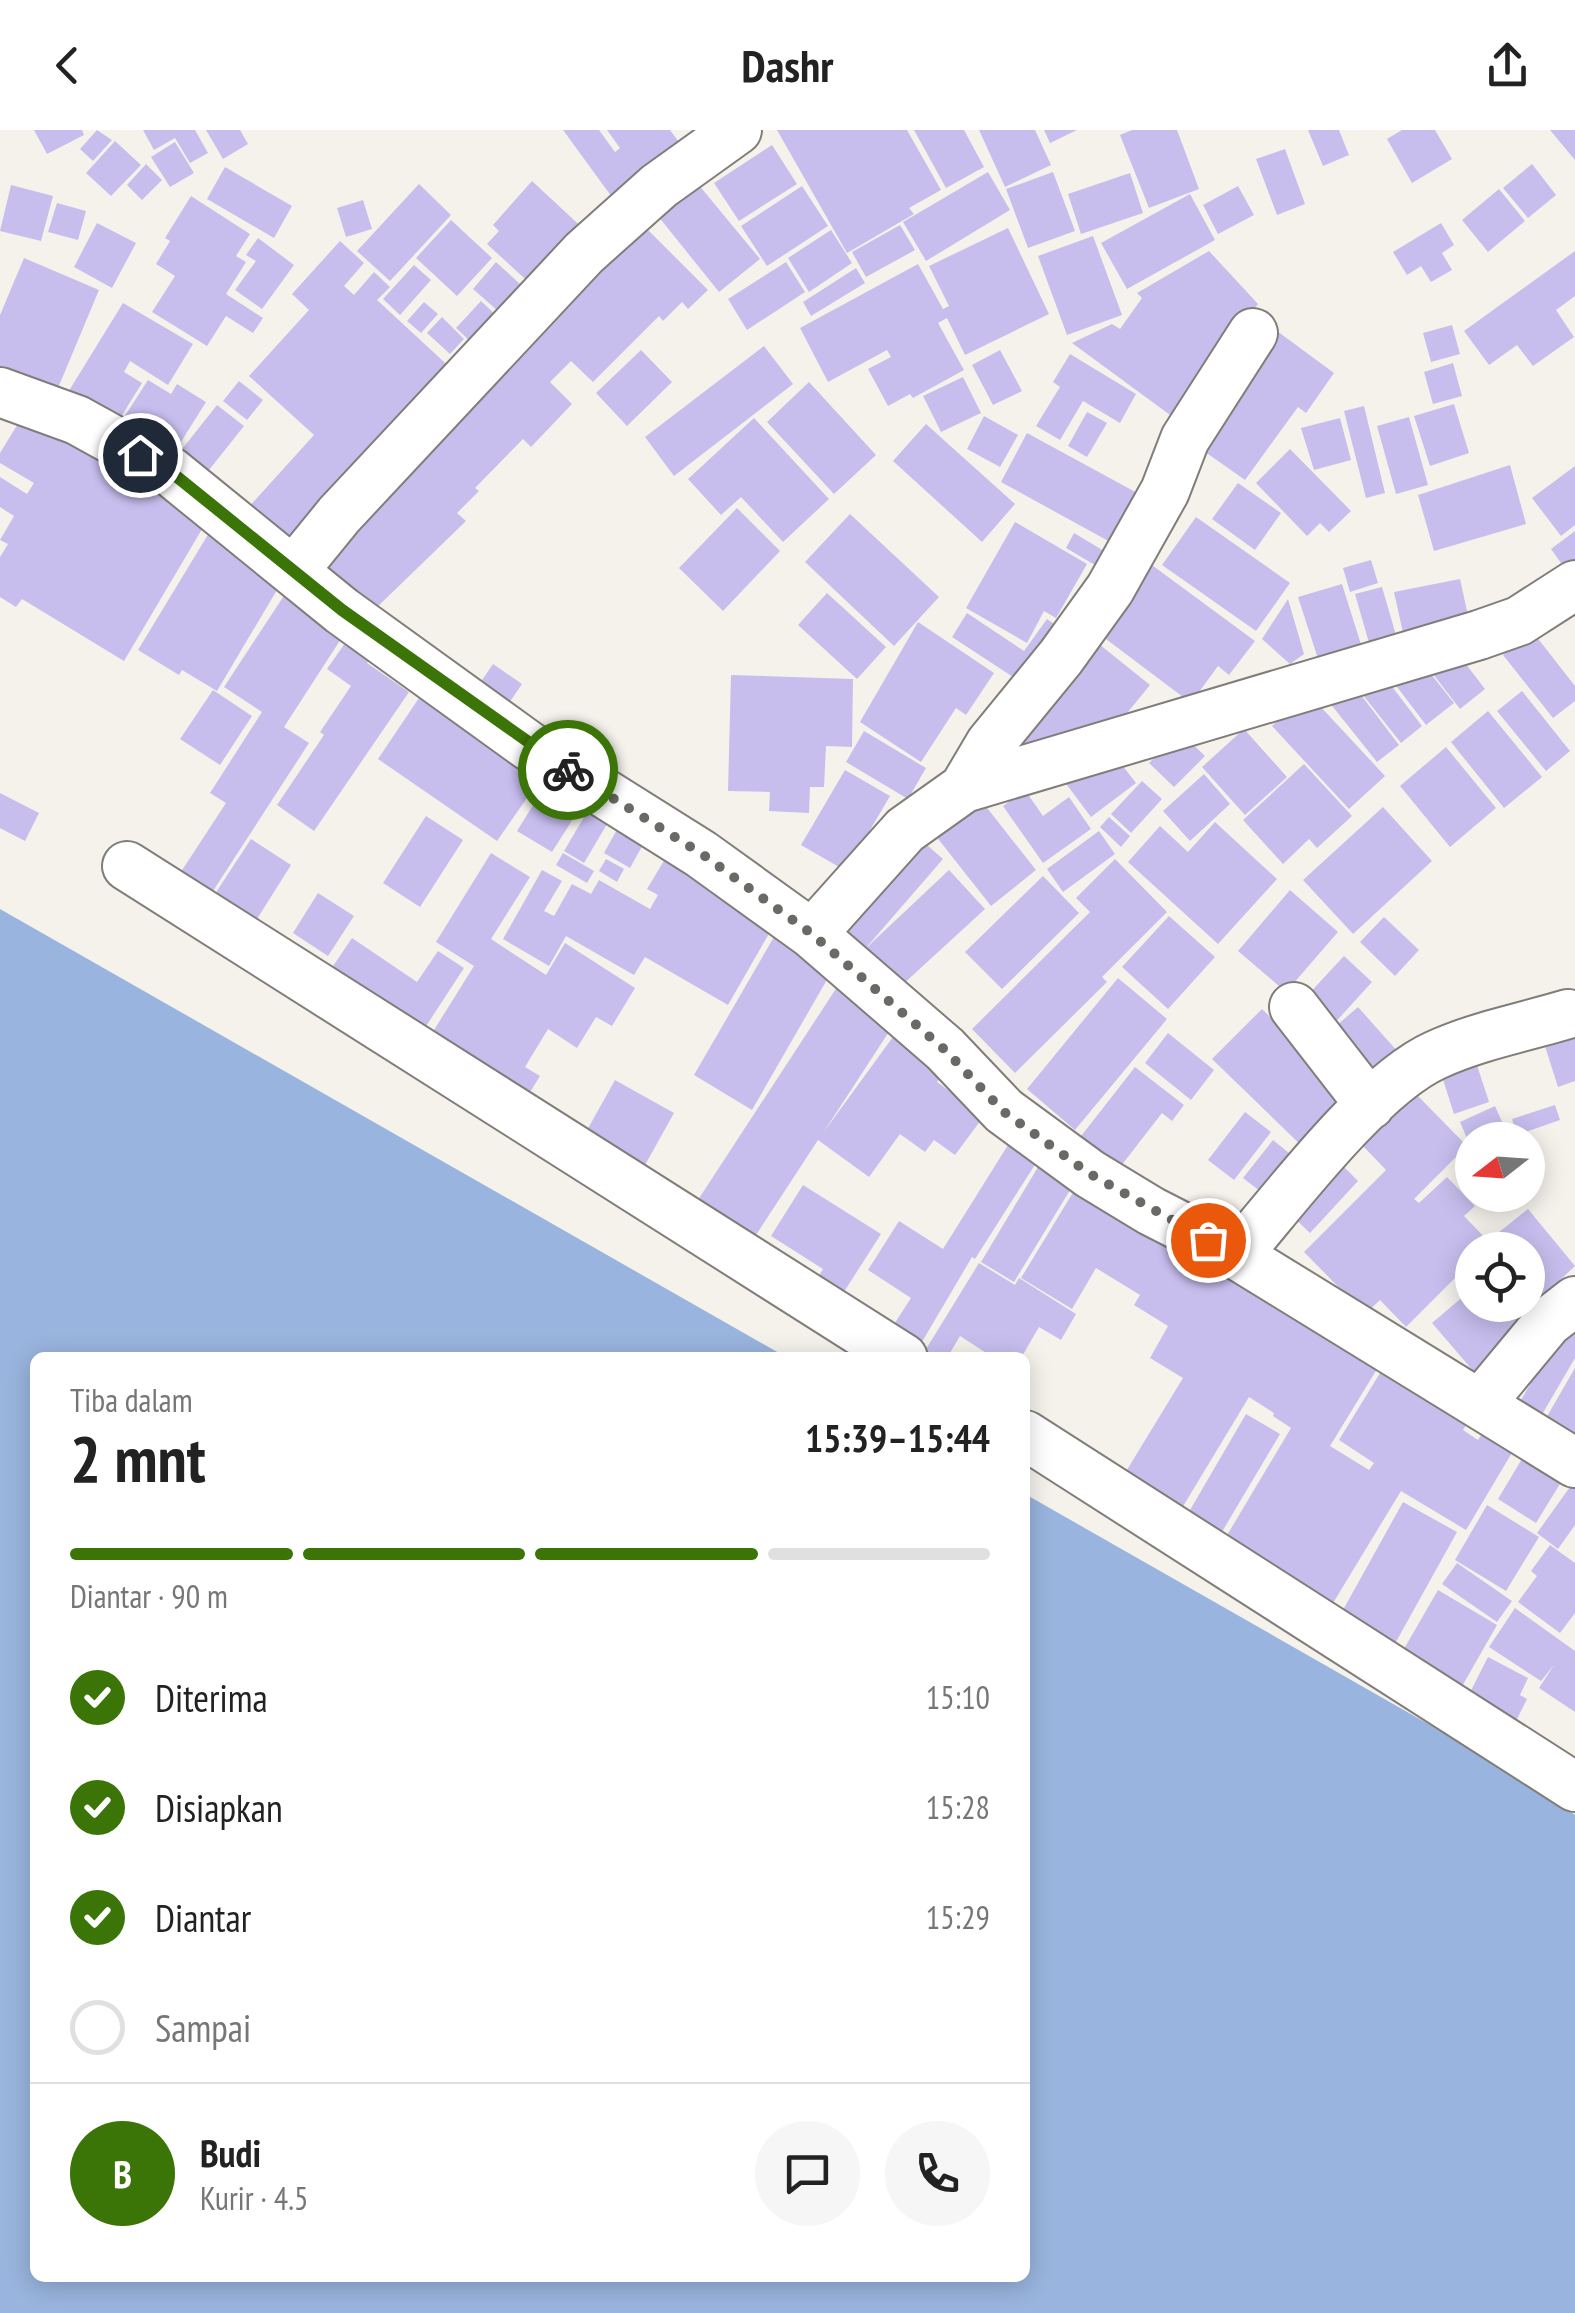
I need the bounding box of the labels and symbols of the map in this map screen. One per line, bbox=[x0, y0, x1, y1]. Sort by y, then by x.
pin bbox=[98, 413, 183, 498]
courier bbox=[518, 720, 618, 820]
north arrow bbox=[1455, 1122, 1545, 1212]
pin bbox=[1166, 1198, 1251, 1283]

